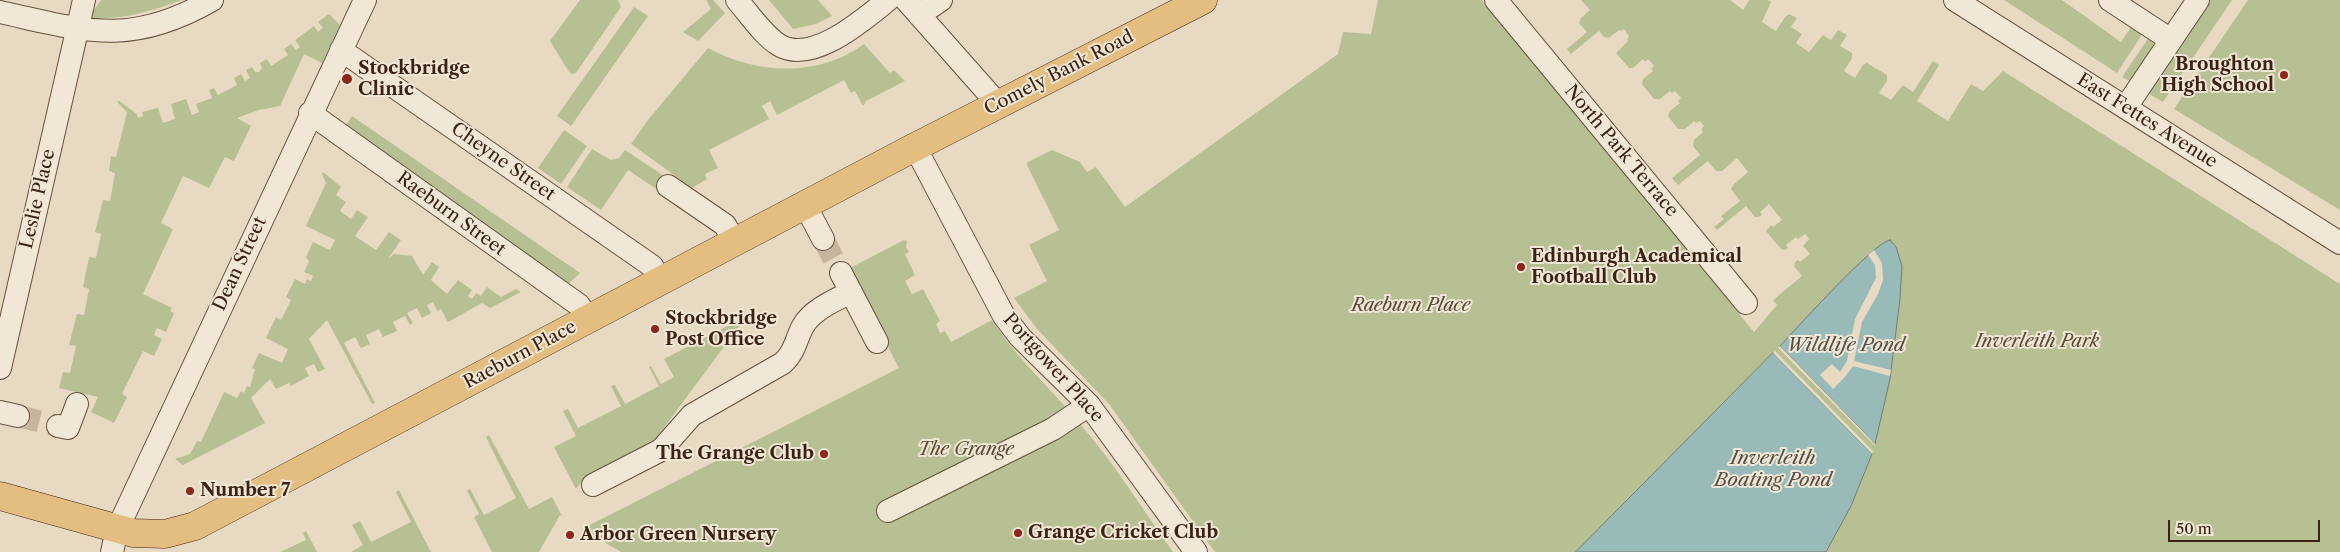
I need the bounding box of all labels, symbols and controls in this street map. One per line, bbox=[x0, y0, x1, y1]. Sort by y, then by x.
street label: Comely Bank Road bbox=[981, 26, 1137, 120]
place label: Broughton High School bbox=[2161, 54, 2274, 96]
place label: Stockbridge Clinic bbox=[358, 58, 470, 100]
street label: East Fettes Avenue bbox=[2073, 69, 2221, 173]
marker: Broughton High School bbox=[2278, 69, 2290, 81]
marker: Stockbridge Clinic bbox=[340, 72, 354, 86]
street label: North Park Terrace bbox=[1560, 81, 1682, 221]
street label: Cheyne Street bbox=[447, 118, 559, 206]
street label: Leslie Place bbox=[16, 147, 60, 251]
street label: Raeburn Street bbox=[392, 167, 510, 261]
street label: Dean Street bbox=[209, 214, 271, 314]
place label: Edinburgh Academical Football Club bbox=[1531, 246, 1742, 288]
marker: Edinburgh Academical Football Club bbox=[1515, 261, 1527, 273]
park label: Raeburn Place bbox=[1351, 295, 1471, 317]
place label: Stockbridge Post Office bbox=[665, 308, 777, 350]
street label: Portgower Place bbox=[998, 309, 1108, 427]
street label: Raeburn Place bbox=[460, 316, 580, 394]
marker: Stockbridge Post Office bbox=[649, 323, 661, 335]
park label: Inverleith Park bbox=[1975, 331, 2099, 353]
water label: Wildlife Pond bbox=[1787, 335, 1905, 357]
park label: The Grange bbox=[918, 439, 1014, 461]
place label: The Grange Club bbox=[656, 443, 814, 465]
marker: The Grange Club bbox=[818, 448, 830, 460]
water label: Inverleith Boating Pond bbox=[1714, 448, 1832, 492]
place label: Number 7 bbox=[200, 480, 290, 502]
marker: Number 7 bbox=[184, 485, 196, 497]
scale bar bbox=[2170, 510, 2322, 542]
text: 50 m bbox=[2176, 519, 2212, 538]
place label: Grange Cricket Club bbox=[1028, 522, 1218, 544]
place label: Arbor Green Nursery bbox=[580, 524, 776, 546]
marker: Grange Cricket Club bbox=[1012, 527, 1024, 539]
marker: Arbor Green Nursery bbox=[564, 529, 576, 541]

